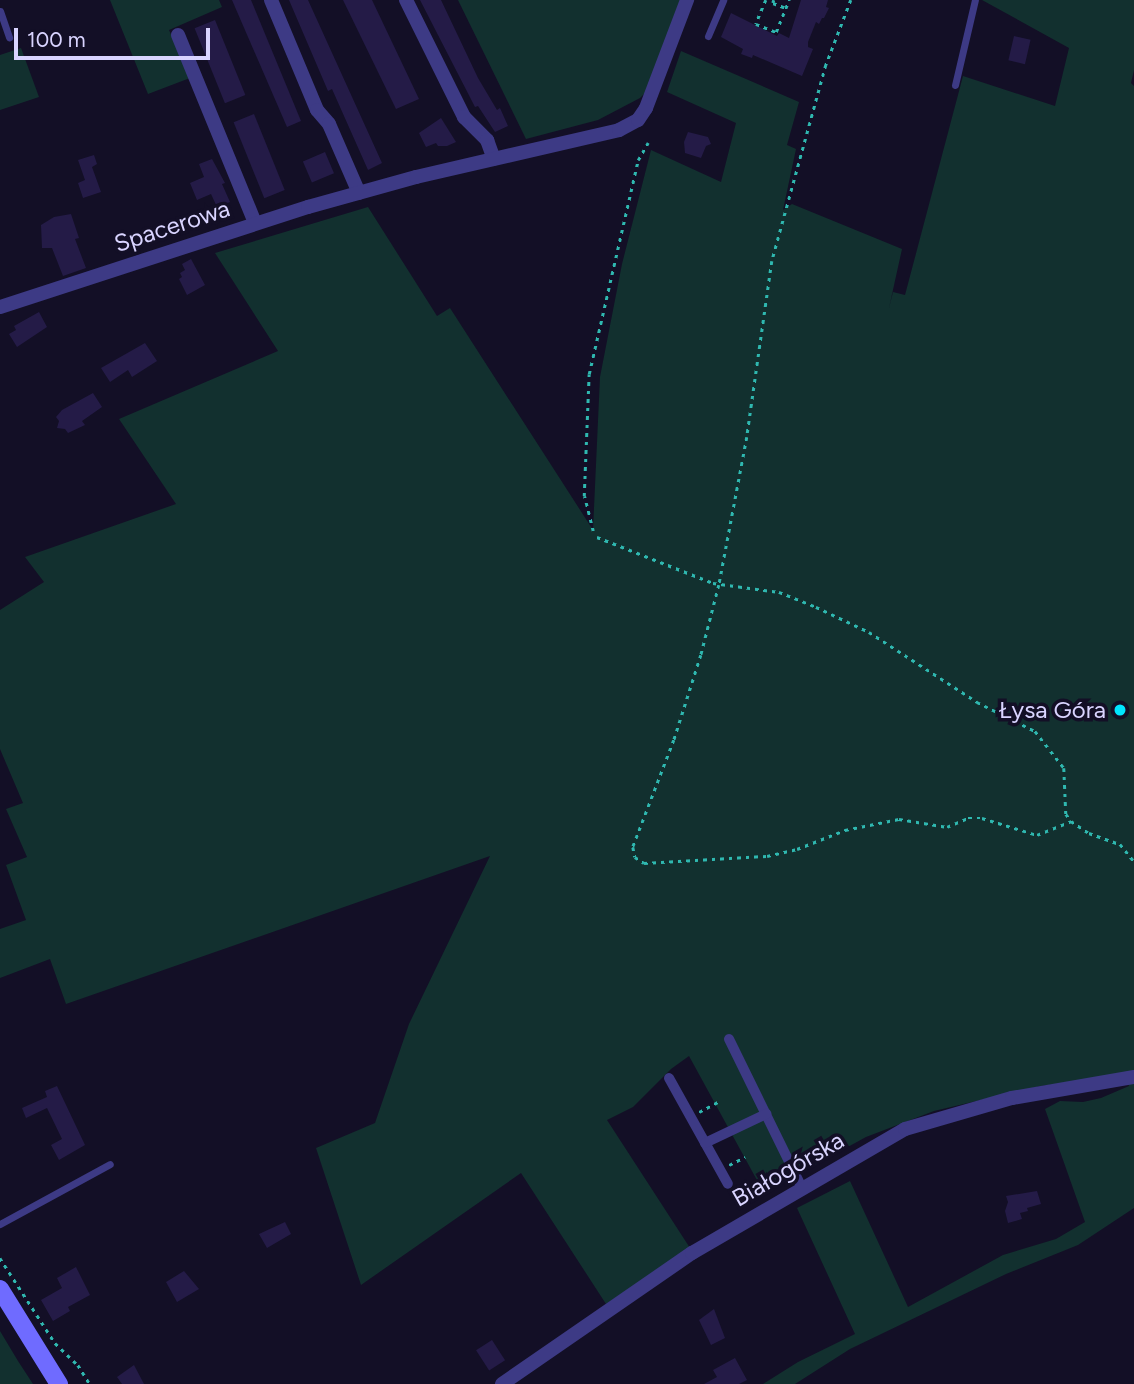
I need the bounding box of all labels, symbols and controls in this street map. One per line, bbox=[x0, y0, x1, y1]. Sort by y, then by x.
scale bar bbox=[18, 14, 214, 58]
text: 100 m bbox=[27, 27, 86, 52]
street label: Spacerowa bbox=[111, 194, 233, 258]
place label: Łysa Góra bbox=[999, 696, 1106, 724]
marker: Łysa Góra bbox=[1112, 702, 1128, 718]
street label: Białogórska bbox=[727, 1126, 849, 1212]

